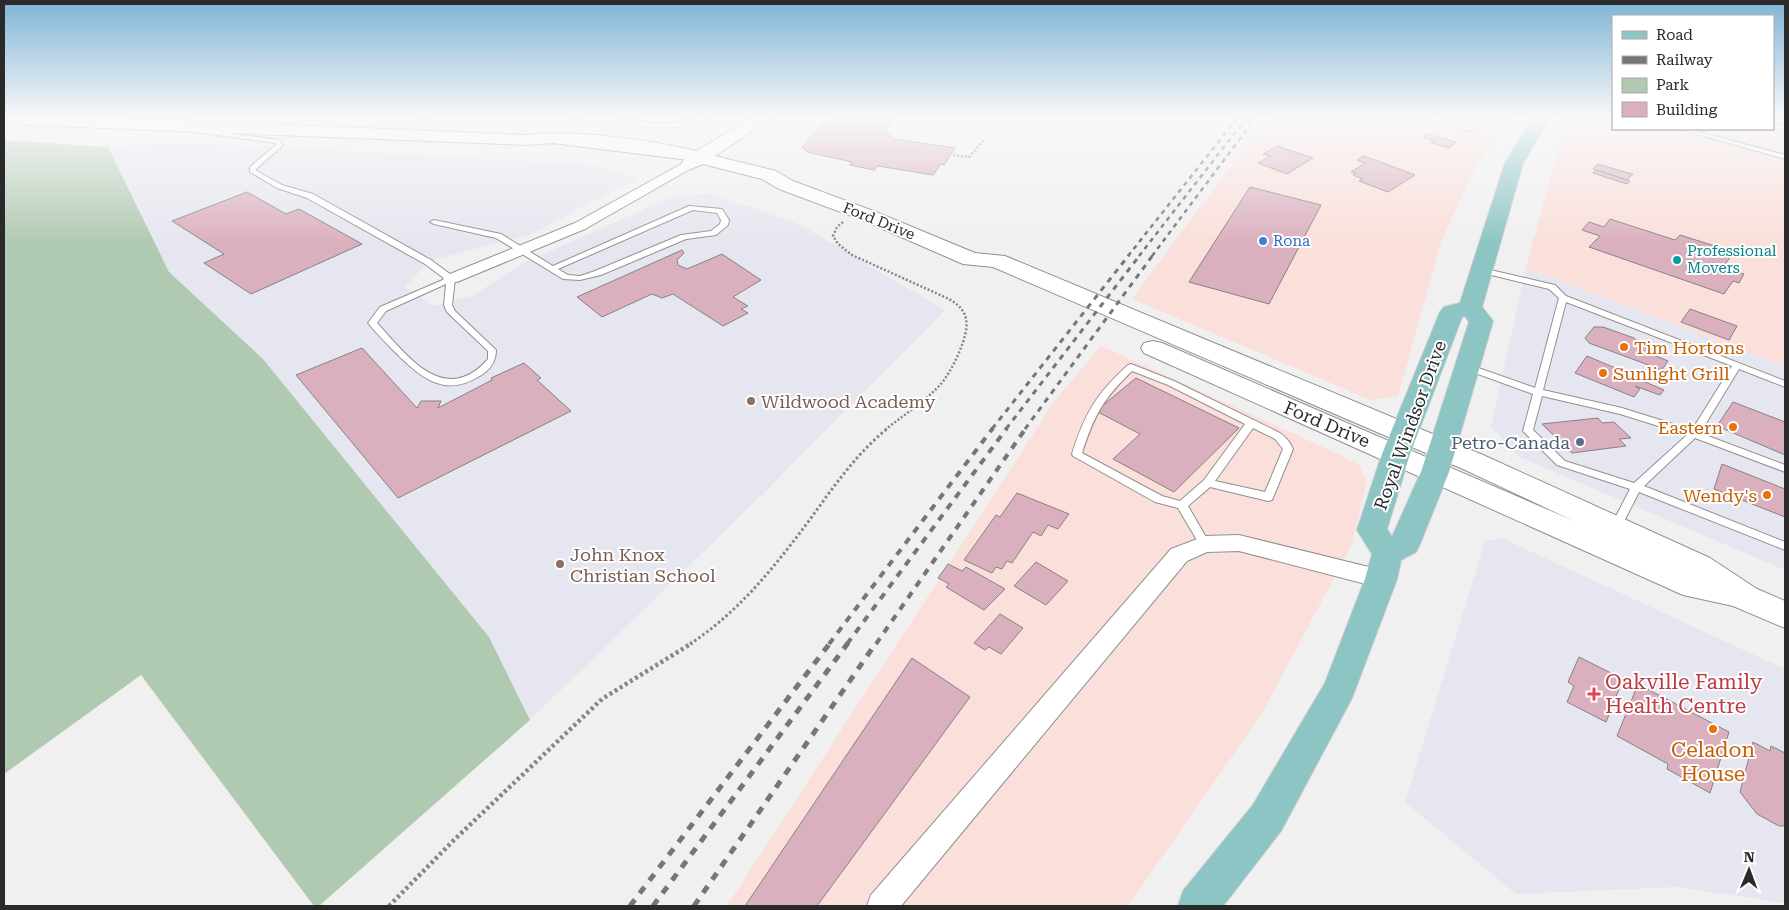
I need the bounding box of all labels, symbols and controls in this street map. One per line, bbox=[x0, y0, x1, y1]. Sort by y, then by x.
legend bbox=[1612, 15, 1774, 130]
text: Road bbox=[1656, 26, 1693, 44]
text: Railway bbox=[1656, 51, 1713, 69]
text: Park bbox=[1656, 76, 1690, 94]
text: Building bbox=[1656, 101, 1718, 119]
street label: Ford Drive bbox=[840, 198, 918, 244]
place label: Rona bbox=[1273, 232, 1310, 250]
marker: Rona bbox=[1257, 235, 1269, 247]
place label: Professional Movers bbox=[1687, 242, 1777, 277]
marker: Professional Movers bbox=[1671, 254, 1683, 266]
street label: Royal Windsor Drive bbox=[1370, 337, 1450, 513]
place label: Tim Hortons bbox=[1634, 337, 1744, 358]
marker: Tim Hortons bbox=[1618, 341, 1630, 353]
place label: Sunlight Grill bbox=[1613, 363, 1730, 384]
marker: Sunlight Grill bbox=[1597, 367, 1609, 379]
place label: Wildwood Academy bbox=[761, 391, 936, 412]
marker: Wildwood Academy bbox=[745, 395, 757, 407]
street label: Ford Drive bbox=[1281, 396, 1373, 452]
place label: Eastern bbox=[1658, 417, 1723, 438]
marker: Eastern bbox=[1727, 421, 1739, 433]
place label: Petro-Canada bbox=[1451, 432, 1570, 453]
marker: Petro-Canada bbox=[1574, 436, 1586, 448]
place label: Wendy's bbox=[1683, 485, 1757, 506]
marker: Wendy's bbox=[1761, 489, 1773, 501]
place label: John Knox Christian School bbox=[570, 544, 716, 586]
marker: John Knox Christian School bbox=[554, 558, 566, 570]
place label: Oakville Family Health Centre bbox=[1605, 670, 1763, 718]
marker: Oakville Family Health Centre bbox=[1587, 687, 1601, 701]
marker: Celadon House bbox=[1707, 723, 1719, 735]
place label: Celadon House bbox=[1671, 738, 1755, 786]
north arrow bbox=[1724, 845, 1774, 895]
text: N bbox=[1744, 849, 1755, 865]

